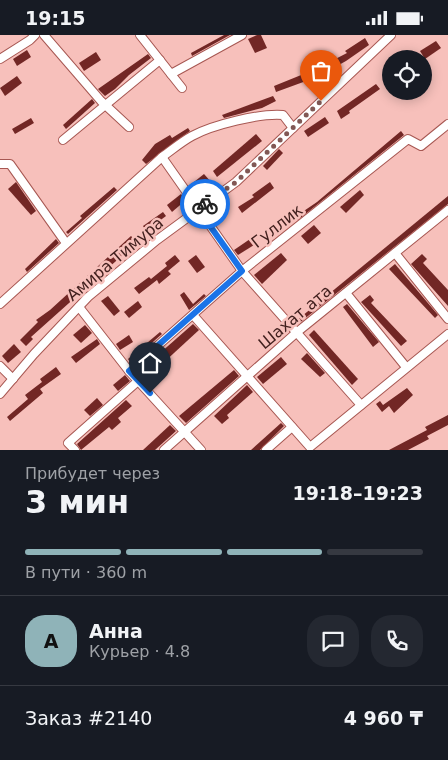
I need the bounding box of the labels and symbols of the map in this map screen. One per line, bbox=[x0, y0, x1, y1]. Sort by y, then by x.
pin bbox=[300, 50, 342, 101]
courier bbox=[180, 179, 230, 229]
street label: Гуллик bbox=[248, 200, 307, 252]
street label: Амира Тимура bbox=[63, 213, 167, 305]
street label: Шахат ата bbox=[255, 281, 335, 353]
pin bbox=[129, 342, 171, 393]

